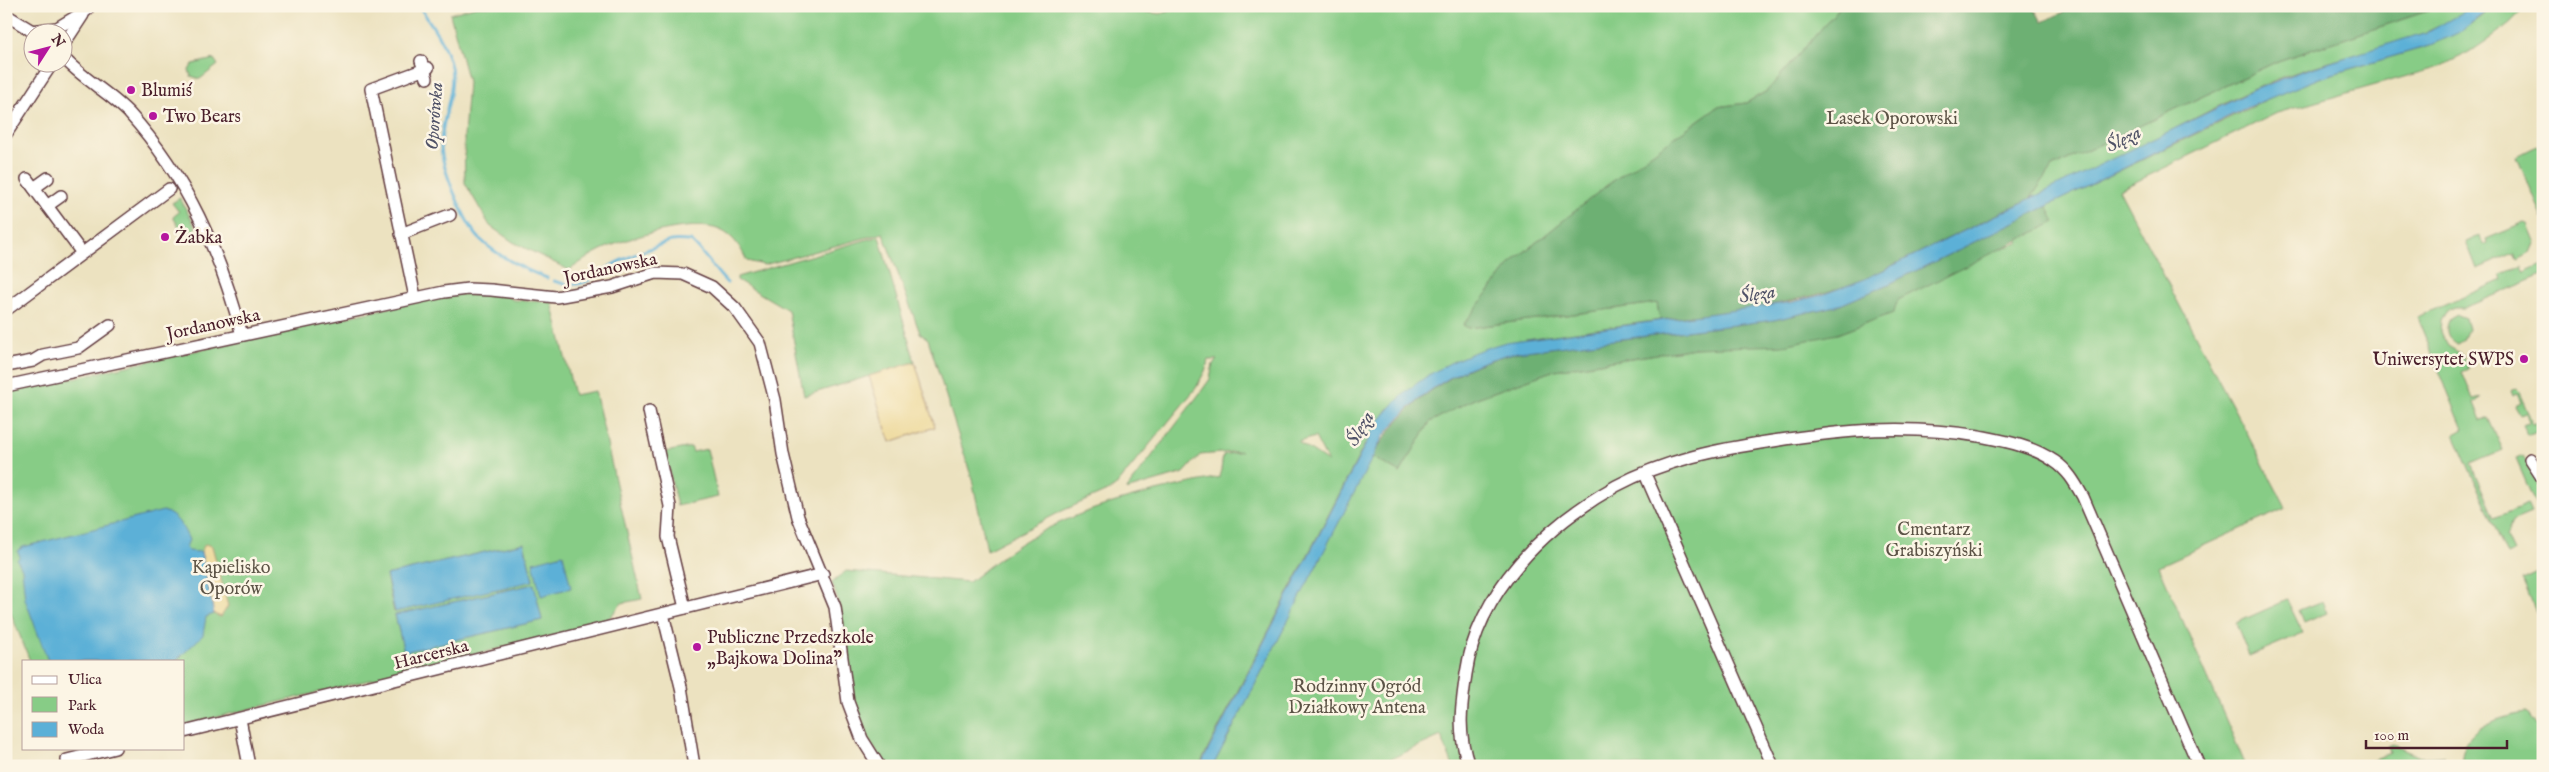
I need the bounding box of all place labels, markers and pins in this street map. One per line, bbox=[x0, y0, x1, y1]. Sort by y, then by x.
place label: Blumiś bbox=[141, 80, 193, 103]
marker: Blumiś bbox=[125, 84, 137, 96]
place label: Two Bears bbox=[163, 106, 241, 129]
marker: Two Bears bbox=[147, 110, 159, 122]
place label: Żabka bbox=[175, 226, 223, 250]
marker: Żabka bbox=[159, 231, 171, 243]
place label: Uniwersytet SWPS bbox=[2373, 349, 2514, 372]
marker: Uniwersytet SWPS bbox=[2518, 353, 2530, 365]
place label: Publiczne Przedszkole „Bajkowa Dolina” bbox=[707, 627, 874, 671]
marker: Publiczne Przedszkole „Bajkowa Dolina” bbox=[691, 641, 703, 653]

